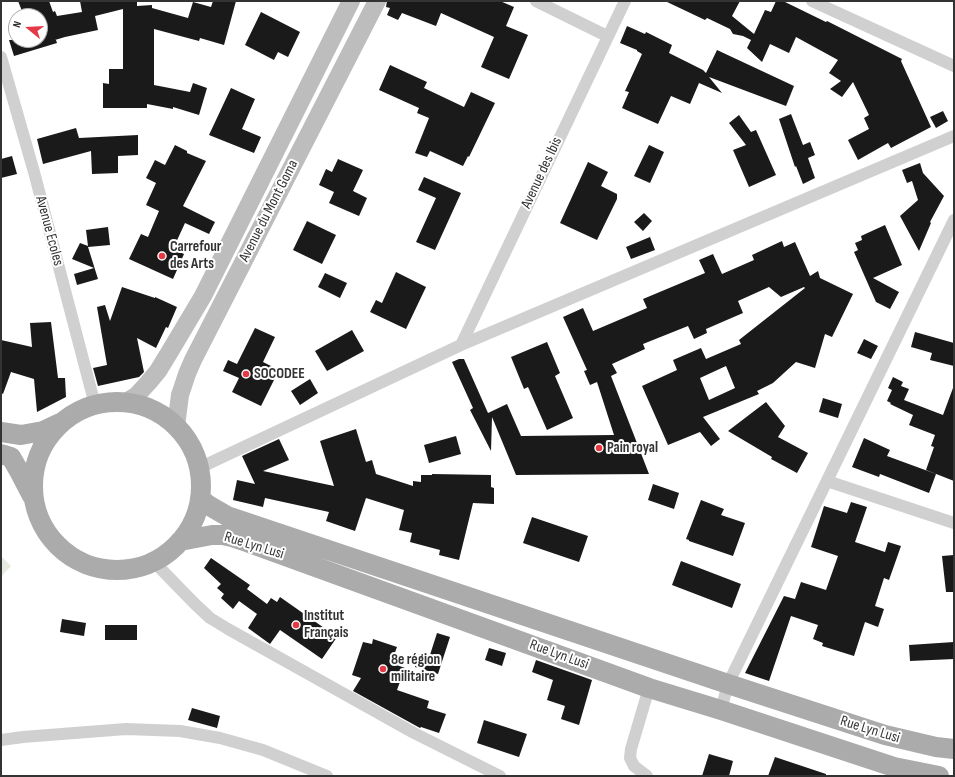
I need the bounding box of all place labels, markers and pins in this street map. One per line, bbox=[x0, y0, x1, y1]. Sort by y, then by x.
place label: Carrefour des Arts bbox=[170, 238, 221, 273]
marker: Carrefour des Arts bbox=[157, 251, 167, 261]
place label: SOCODEE bbox=[254, 365, 305, 383]
marker: SOCODEE bbox=[241, 369, 251, 379]
place label: Pain royal bbox=[607, 439, 658, 457]
marker: Pain royal bbox=[594, 443, 604, 453]
place label: Institut Français bbox=[304, 607, 348, 642]
marker: Institut Français bbox=[291, 620, 301, 630]
place label: 8e région militaire bbox=[391, 651, 440, 686]
marker: 8e région militaire bbox=[378, 664, 388, 674]

